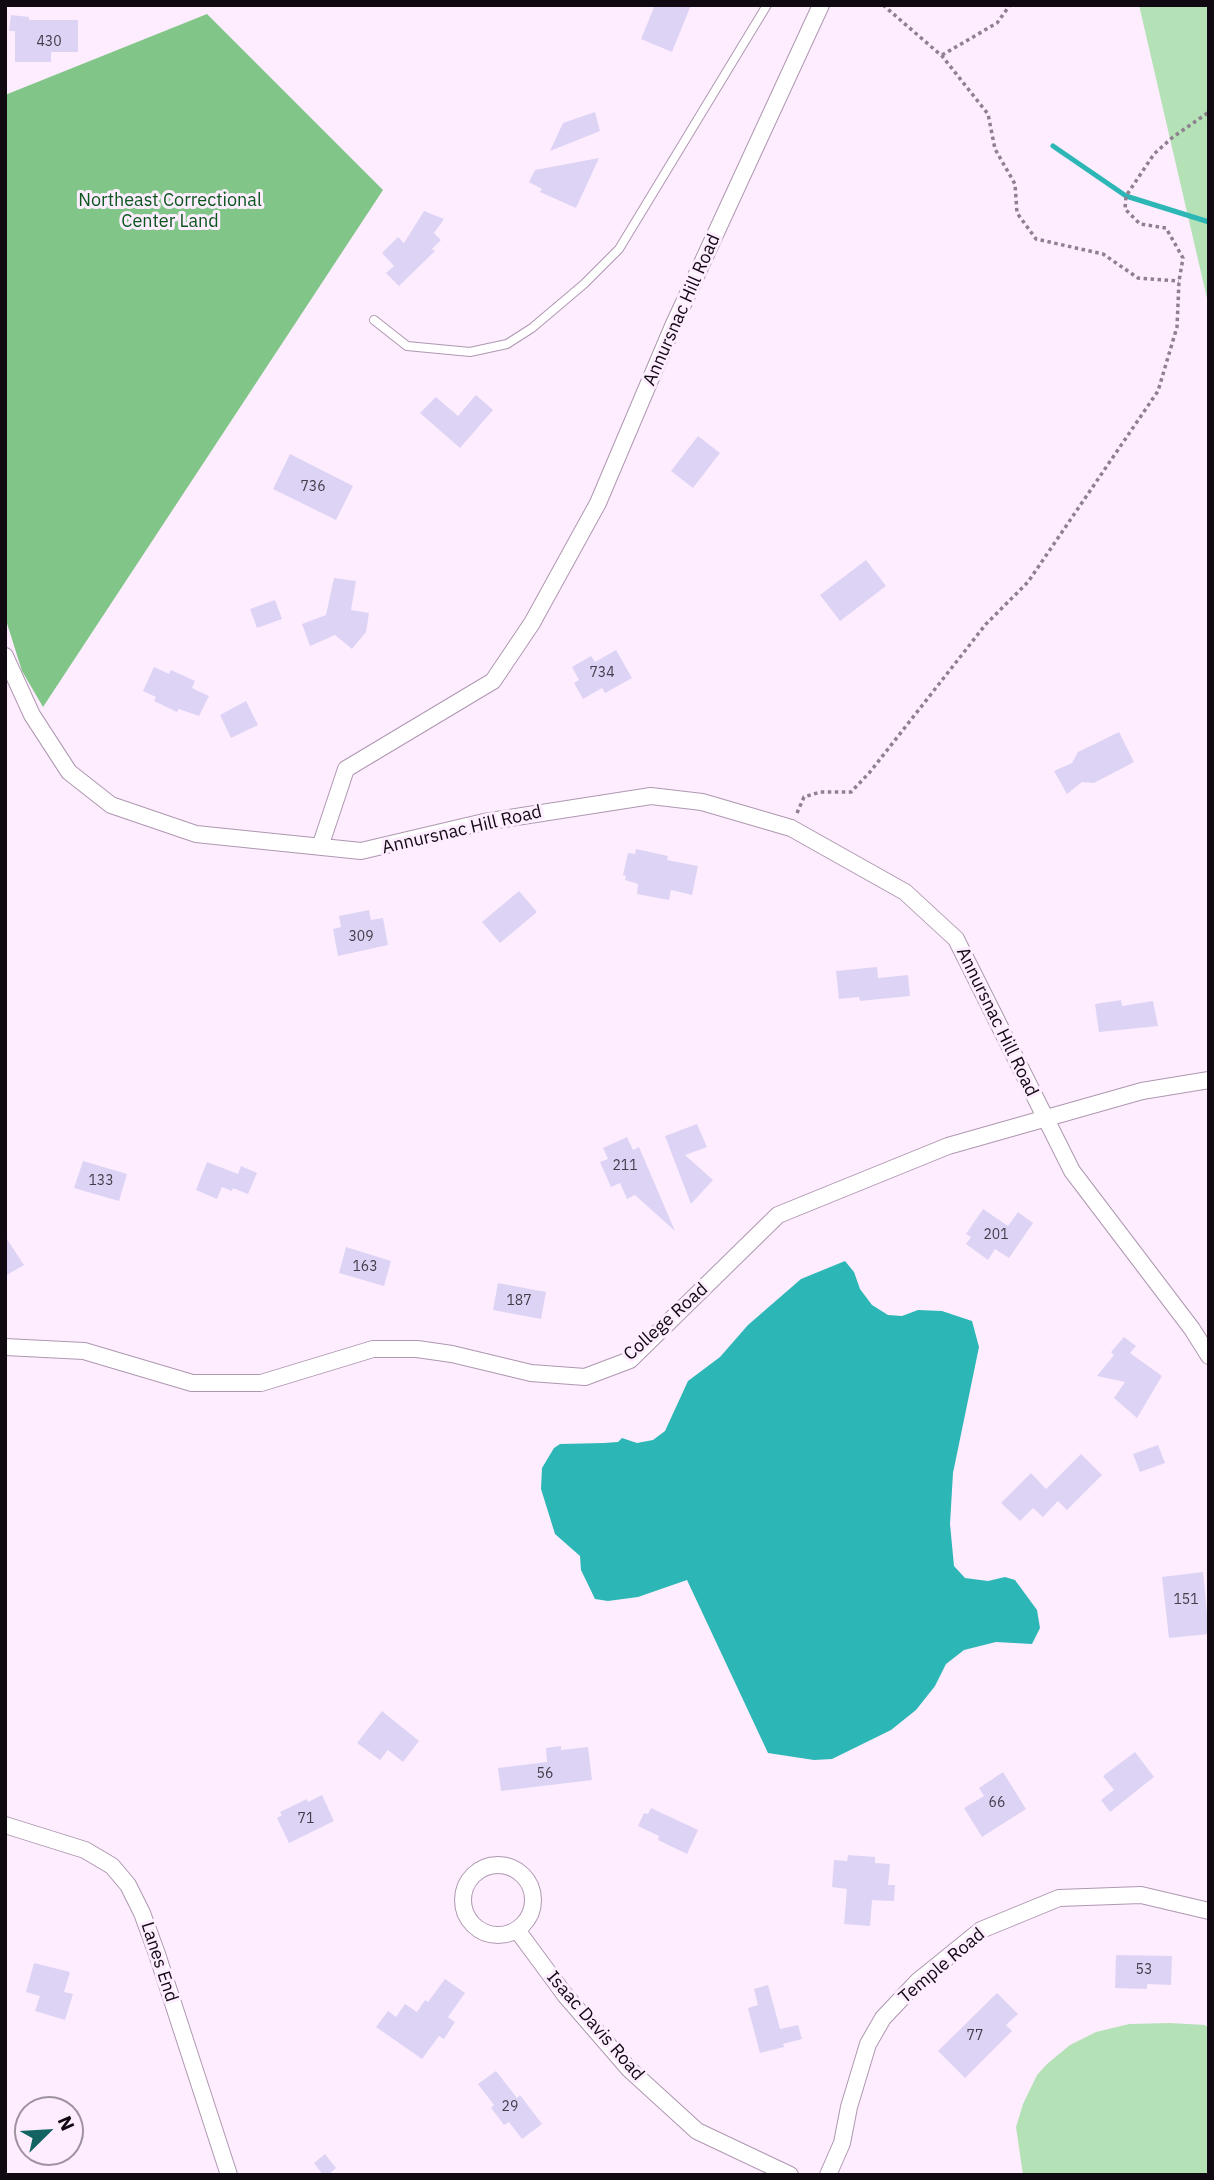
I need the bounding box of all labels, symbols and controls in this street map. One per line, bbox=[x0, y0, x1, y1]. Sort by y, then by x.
house number: 430 bbox=[36, 34, 62, 50]
park label: Northeast Correctional Center Land bbox=[78, 190, 262, 232]
street label: Annursnac Hill Road bbox=[639, 231, 725, 389]
house number: 736 bbox=[300, 479, 326, 495]
house number: 734 bbox=[589, 665, 615, 681]
street label: Annursnac Hill Road bbox=[380, 801, 544, 859]
house number: 309 bbox=[348, 929, 374, 945]
street label: Annursnac Hill Road bbox=[952, 944, 1042, 1100]
house number: 211 bbox=[612, 1158, 638, 1174]
house number: 133 bbox=[88, 1173, 114, 1189]
house number: 201 bbox=[983, 1227, 1009, 1243]
house number: 163 bbox=[352, 1259, 378, 1275]
street label: College Road bbox=[619, 1279, 713, 1365]
house number: 187 bbox=[506, 1293, 532, 1309]
house number: 151 bbox=[1173, 1592, 1199, 1608]
house number: 56 bbox=[537, 1766, 553, 1782]
house number: 66 bbox=[989, 1795, 1005, 1811]
house number: 71 bbox=[298, 1811, 314, 1827]
street label: Lanes End bbox=[136, 1919, 182, 2005]
street label: Temple Road bbox=[895, 1924, 989, 2008]
house number: 53 bbox=[1136, 1962, 1152, 1978]
street label: Isaac Davis Road bbox=[542, 1967, 648, 2085]
house number: 77 bbox=[967, 2028, 983, 2044]
north arrow bbox=[14, 2096, 84, 2166]
house number: 29 bbox=[502, 2099, 518, 2115]
text: N bbox=[53, 2112, 80, 2134]

